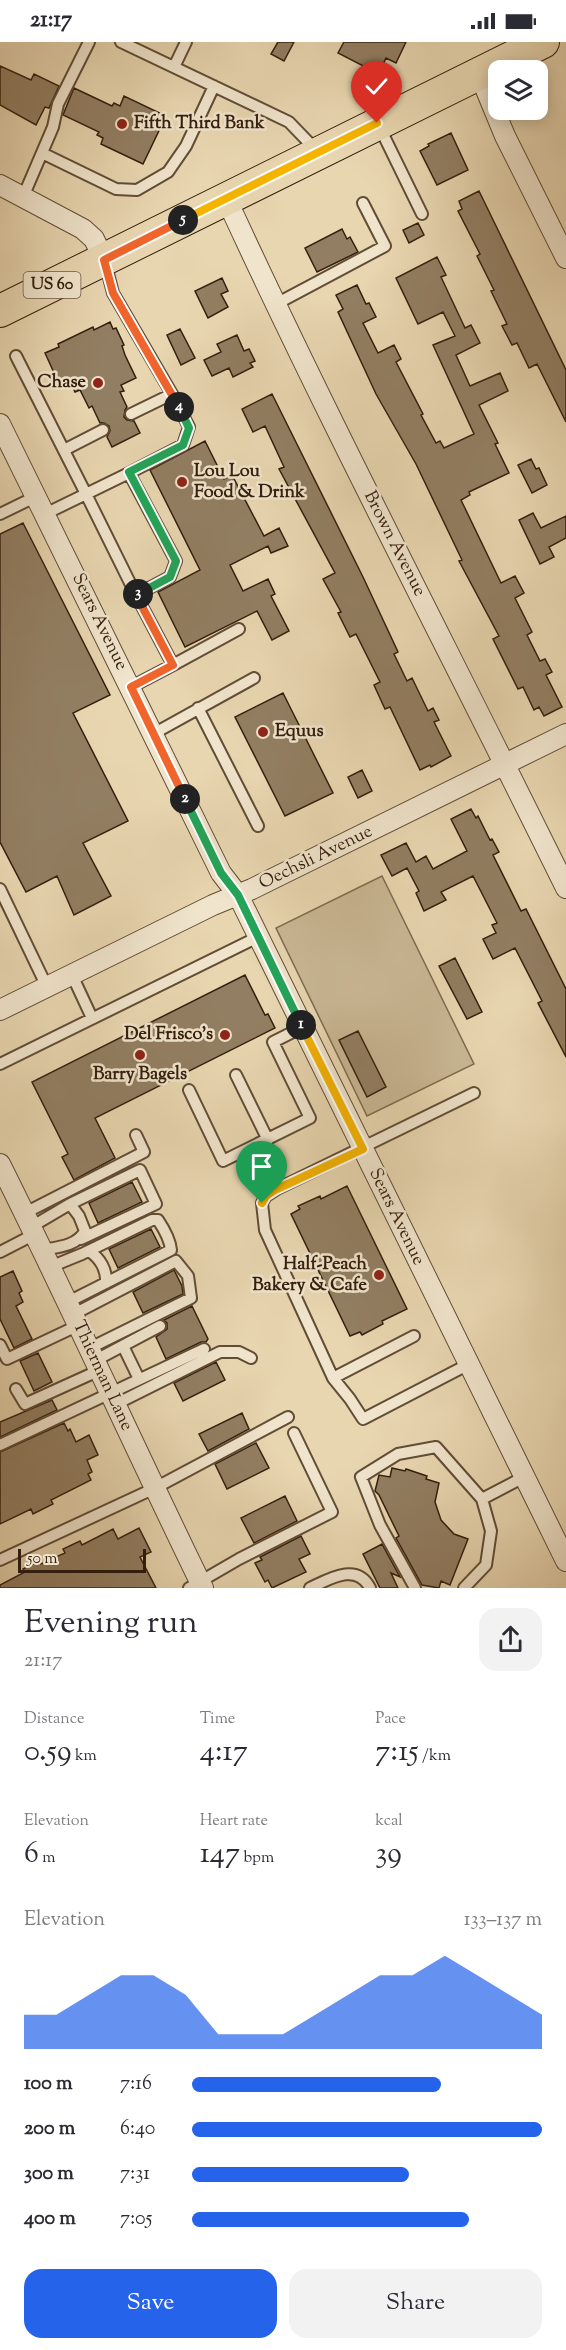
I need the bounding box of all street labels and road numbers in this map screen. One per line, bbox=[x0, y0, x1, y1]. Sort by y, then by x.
road number: US 60 bbox=[23, 272, 80, 298]
street label: Brown Avenue bbox=[356, 487, 432, 601]
street label: Sears Avenue bbox=[64, 569, 134, 675]
street label: Oechsli Avenue bbox=[255, 819, 377, 897]
street label: Sears Avenue bbox=[361, 1164, 431, 1270]
street label: Thierman Lane bbox=[65, 1317, 139, 1435]

